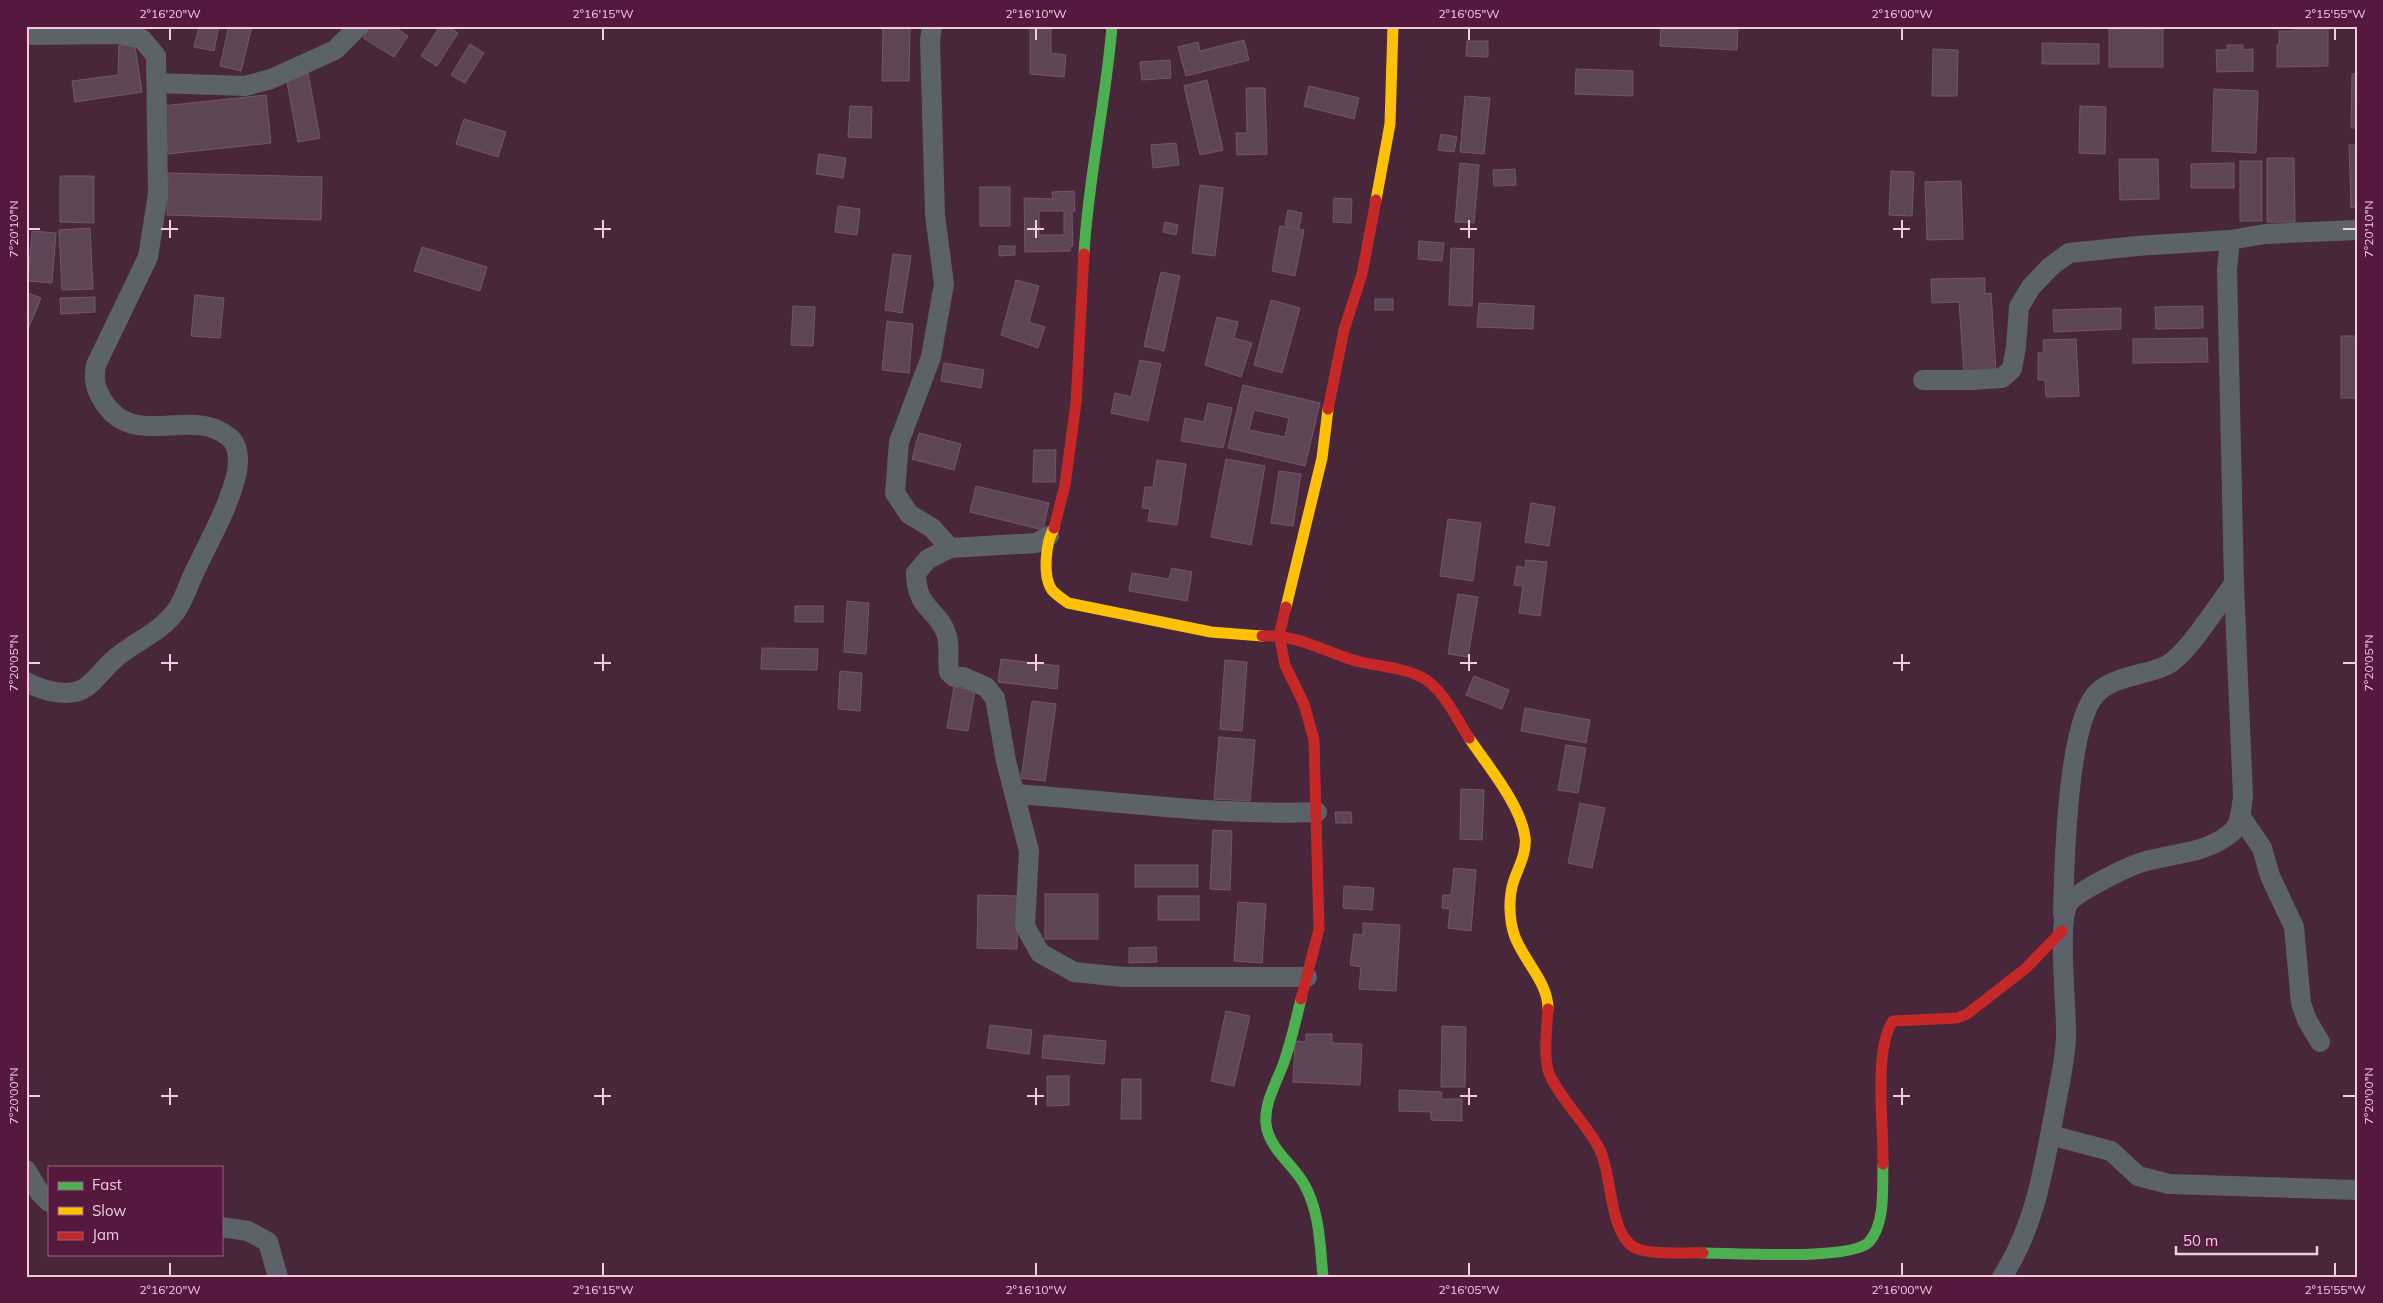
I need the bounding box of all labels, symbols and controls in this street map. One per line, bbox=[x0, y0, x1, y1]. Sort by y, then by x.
text: 2°16'20"W bbox=[139, 6, 201, 21]
text: 2°16'15"W bbox=[572, 6, 634, 21]
text: 2°16'10"W bbox=[1005, 6, 1067, 21]
text: 2°16'05"W bbox=[1438, 6, 1500, 21]
text: 2°16'00"W bbox=[1871, 6, 1933, 21]
text: 2°15'55"W bbox=[2304, 6, 2366, 21]
text: 7°20'10"N bbox=[6, 201, 21, 257]
text: 7°20'10"N bbox=[2361, 201, 2376, 257]
text: 7°20'05"N bbox=[6, 635, 21, 691]
text: 7°20'05"N bbox=[2361, 635, 2376, 691]
text: 7°20'00"N bbox=[6, 1068, 21, 1124]
text: 7°20'00"N bbox=[2361, 1068, 2376, 1124]
legend bbox=[48, 1166, 222, 1256]
text: Fast bbox=[92, 1175, 122, 1194]
text: Slow bbox=[92, 1201, 126, 1220]
scale bar bbox=[2176, 1223, 2317, 1255]
text: Jam bbox=[92, 1225, 119, 1244]
text: 50 m bbox=[2183, 1231, 2218, 1250]
text: 2°16'20"W bbox=[139, 1282, 201, 1297]
text: 2°16'15"W bbox=[572, 1282, 634, 1297]
text: 2°16'10"W bbox=[1005, 1282, 1067, 1297]
text: 2°16'05"W bbox=[1438, 1282, 1500, 1297]
text: 2°16'00"W bbox=[1871, 1282, 1933, 1297]
text: 2°15'55"W bbox=[2304, 1282, 2366, 1297]

